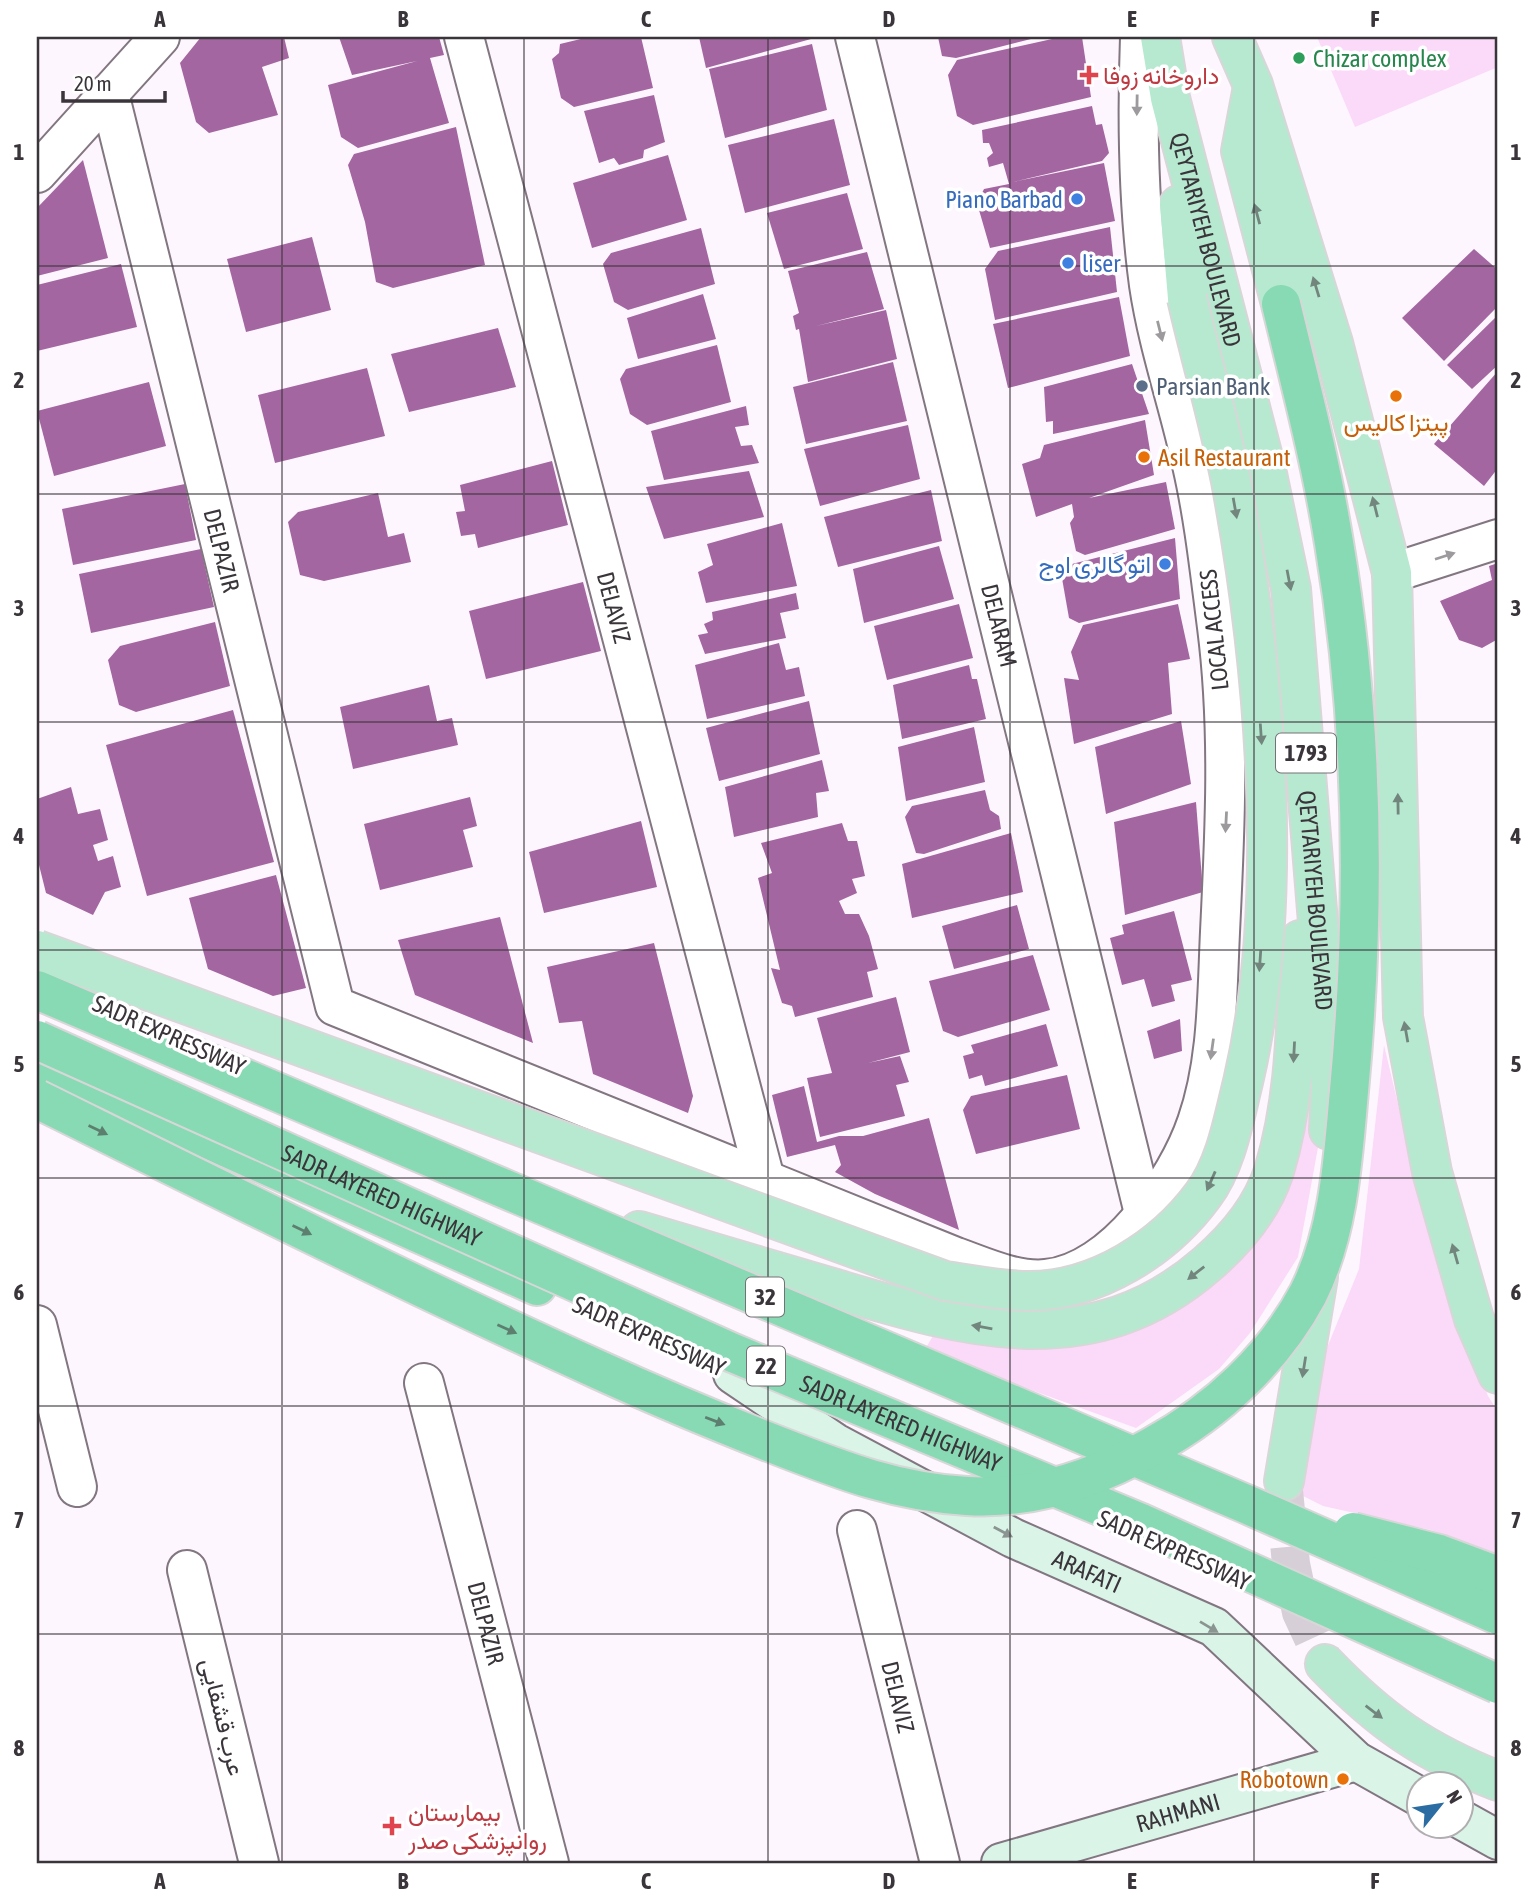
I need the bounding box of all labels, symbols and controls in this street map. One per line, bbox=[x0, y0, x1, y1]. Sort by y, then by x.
text: A bbox=[153, 6, 166, 32]
text: B bbox=[398, 6, 409, 32]
text: C bbox=[641, 6, 652, 32]
text: D bbox=[883, 6, 896, 32]
text: E bbox=[1127, 6, 1137, 32]
text: F bbox=[1370, 6, 1380, 32]
place label: Chizar complex bbox=[1313, 45, 1447, 72]
marker: Chizar complex bbox=[1291, 50, 1307, 66]
scale bar bbox=[63, 60, 164, 104]
place label: داروخانه زوفا bbox=[1103, 62, 1219, 91]
marker: داروخانه زوفا bbox=[1081, 67, 1097, 83]
text: 20 m bbox=[74, 71, 112, 95]
one-way arrow bbox=[1132, 94, 1143, 116]
street label: QEYTARIYEH BOULEVARD bbox=[1166, 130, 1247, 350]
text: 1 bbox=[14, 139, 25, 165]
text: 1 bbox=[1511, 139, 1522, 165]
place label: Piano Barbad bbox=[945, 186, 1063, 213]
marker: Piano Barbad bbox=[1069, 191, 1085, 207]
one-way arrow bbox=[1251, 203, 1262, 225]
place label: liser bbox=[1082, 250, 1121, 277]
marker: liser bbox=[1060, 255, 1076, 271]
one-way arrow bbox=[1310, 277, 1321, 298]
one-way arrow bbox=[1155, 320, 1166, 342]
text: 2 bbox=[14, 367, 24, 393]
text: 2 bbox=[1511, 367, 1521, 393]
place label: Parsian Bank bbox=[1156, 373, 1271, 400]
marker: Parsian Bank bbox=[1134, 378, 1150, 394]
marker: پیتزا کالیس bbox=[1388, 388, 1404, 404]
place label: پیتزا کالیس bbox=[1344, 409, 1448, 439]
place label: Asil Restaurant bbox=[1158, 444, 1291, 471]
marker: Asil Restaurant bbox=[1136, 449, 1152, 465]
one-way arrow bbox=[1369, 496, 1380, 518]
one-way arrow bbox=[1230, 497, 1241, 519]
street label: DELPAZIR bbox=[199, 506, 245, 594]
one-way arrow bbox=[1435, 550, 1456, 561]
place label: اتو گالری اوج bbox=[1038, 551, 1151, 581]
marker: اتو گالری اوج bbox=[1157, 556, 1173, 572]
street label: LOCAL ACCESS bbox=[1194, 568, 1234, 692]
street label: DELAVIZ bbox=[592, 569, 637, 646]
one-way arrow bbox=[1283, 569, 1294, 591]
street label: DELARAM bbox=[976, 581, 1023, 670]
text: 3 bbox=[14, 595, 24, 621]
text: 3 bbox=[1511, 595, 1521, 621]
one-way arrow bbox=[1256, 723, 1267, 745]
road number: 1793 bbox=[1276, 734, 1336, 772]
street label: QEYTARIYEH BOULEVARD bbox=[1294, 790, 1339, 1011]
one-way arrow bbox=[1392, 793, 1403, 815]
one-way arrow bbox=[1220, 811, 1231, 833]
text: 4 bbox=[13, 823, 25, 849]
text: 4 bbox=[1510, 823, 1522, 849]
one-way arrow bbox=[1255, 950, 1266, 972]
street label: SADR EXPRESSWAY bbox=[89, 989, 250, 1081]
one-way arrow bbox=[1400, 1021, 1411, 1043]
one-way arrow bbox=[1206, 1038, 1217, 1060]
one-way arrow bbox=[1288, 1041, 1299, 1063]
text: 5 bbox=[14, 1051, 25, 1077]
text: 5 bbox=[1511, 1051, 1522, 1077]
one-way arrow bbox=[88, 1124, 108, 1135]
street label: SADR LAYERED HIGHWAY bbox=[278, 1139, 486, 1252]
one-way arrow bbox=[1205, 1171, 1216, 1192]
one-way arrow bbox=[292, 1225, 312, 1236]
one-way arrow bbox=[1450, 1243, 1460, 1264]
one-way arrow bbox=[1187, 1265, 1204, 1280]
road number: 32 bbox=[746, 1278, 784, 1316]
text: 6 bbox=[14, 1279, 25, 1305]
text: 6 bbox=[1511, 1279, 1522, 1305]
street label: SADR EXPRESSWAY bbox=[569, 1290, 730, 1382]
one-way arrow bbox=[971, 1321, 993, 1332]
one-way arrow bbox=[497, 1323, 517, 1334]
road number: 22 bbox=[747, 1346, 785, 1386]
one-way arrow bbox=[1298, 1356, 1309, 1378]
street label: SADR LAYERED HIGHWAY bbox=[796, 1369, 1006, 1477]
one-way arrow bbox=[704, 1416, 725, 1427]
street label: SADR EXPRESSWAY bbox=[1094, 1504, 1255, 1596]
text: 7 bbox=[14, 1507, 24, 1533]
text: 7 bbox=[1511, 1507, 1521, 1533]
one-way arrow bbox=[993, 1526, 1013, 1538]
street label: ARAFATI bbox=[1049, 1544, 1126, 1598]
street label: DELPAZIR bbox=[463, 1579, 510, 1667]
one-way arrow bbox=[1200, 1621, 1219, 1634]
street label: عرب قشقایی bbox=[193, 1656, 251, 1779]
street label: DELAVIZ bbox=[877, 1658, 921, 1736]
one-way arrow bbox=[1365, 1704, 1383, 1718]
text: 8 bbox=[14, 1735, 25, 1761]
text: 8 bbox=[1511, 1735, 1522, 1761]
place label: Robotown bbox=[1239, 1766, 1329, 1793]
north arrow bbox=[1406, 1770, 1476, 1840]
marker: Robotown bbox=[1335, 1771, 1351, 1787]
text: N bbox=[1442, 1786, 1467, 1807]
street label: RAHMANI bbox=[1133, 1787, 1223, 1837]
place label: بیمارستان روانپزشکی صدر bbox=[407, 1799, 547, 1857]
marker: بیمارستان روانپزشکی صدر bbox=[382, 1816, 402, 1836]
text: A bbox=[153, 1868, 166, 1894]
text: B bbox=[398, 1868, 409, 1894]
text: C bbox=[641, 1868, 652, 1894]
text: D bbox=[883, 1868, 896, 1894]
text: E bbox=[1127, 1868, 1137, 1894]
text: F bbox=[1370, 1868, 1380, 1894]

